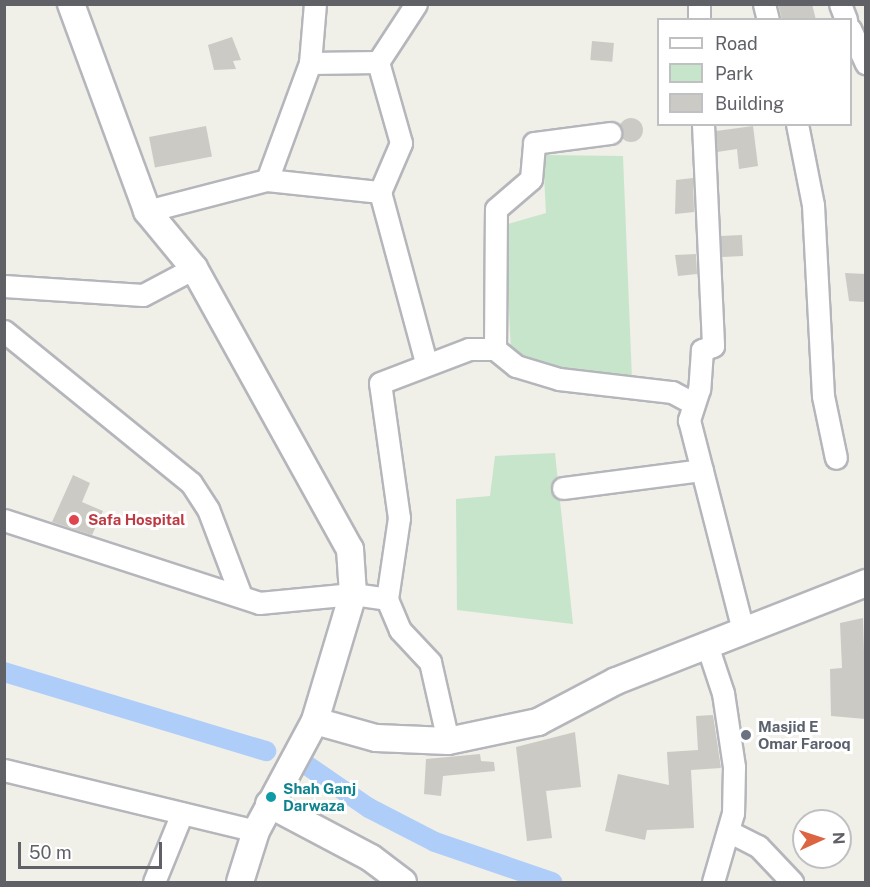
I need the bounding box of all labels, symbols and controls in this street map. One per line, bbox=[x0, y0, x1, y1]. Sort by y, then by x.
legend bbox=[657, 18, 852, 126]
text: Road bbox=[715, 33, 758, 54]
text: Park bbox=[715, 63, 753, 84]
text: Building bbox=[715, 93, 784, 114]
marker: Safa Hospital bbox=[65, 511, 83, 529]
place label: Safa Hospital bbox=[88, 511, 185, 529]
place label: Masjid E Omar Farooq bbox=[758, 717, 851, 752]
marker: Masjid E Omar Farooq bbox=[739, 728, 753, 742]
place label: Shah Ganj Darwaza bbox=[283, 779, 356, 814]
marker: Shah Ganj Darwaza bbox=[264, 790, 278, 804]
north arrow bbox=[792, 809, 852, 869]
scale bar bbox=[21, 830, 165, 868]
text: N bbox=[829, 831, 848, 845]
text: 50 m bbox=[29, 842, 72, 863]

